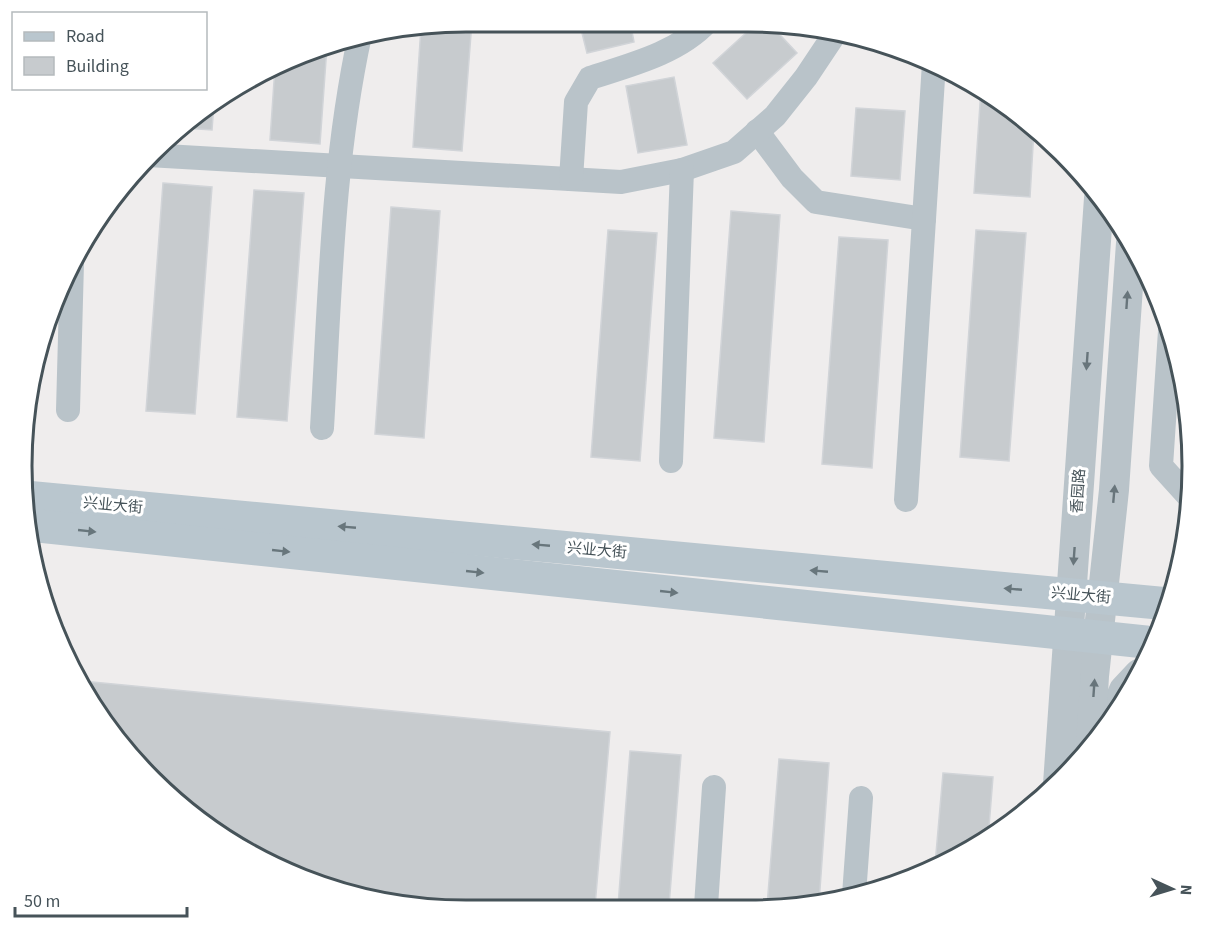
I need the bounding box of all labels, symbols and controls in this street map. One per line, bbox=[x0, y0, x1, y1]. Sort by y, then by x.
legend bbox=[12, 12, 207, 90]
text: Road bbox=[66, 24, 105, 49]
text: Building bbox=[66, 54, 129, 79]
one-way arrow bbox=[1122, 290, 1132, 309]
one-way arrow bbox=[1083, 352, 1092, 371]
street label: 香园路 bbox=[1066, 468, 1091, 514]
one-way arrow bbox=[1109, 485, 1119, 504]
street label: 兴业大街 bbox=[82, 492, 144, 519]
one-way arrow bbox=[337, 522, 356, 532]
one-way arrow bbox=[78, 526, 97, 536]
street label: 兴业大街 bbox=[566, 537, 628, 564]
one-way arrow bbox=[531, 540, 550, 550]
one-way arrow bbox=[1069, 546, 1078, 565]
one-way arrow bbox=[272, 547, 291, 556]
one-way arrow bbox=[809, 566, 828, 576]
one-way arrow bbox=[465, 567, 484, 577]
street label: 兴业大街 bbox=[1050, 582, 1112, 609]
one-way arrow bbox=[1003, 584, 1022, 594]
one-way arrow bbox=[659, 587, 678, 597]
one-way arrow bbox=[1089, 679, 1098, 698]
north arrow bbox=[1142, 859, 1202, 919]
scale bar bbox=[15, 880, 188, 918]
text: N bbox=[1175, 884, 1197, 896]
text: 50 m bbox=[24, 889, 60, 914]

